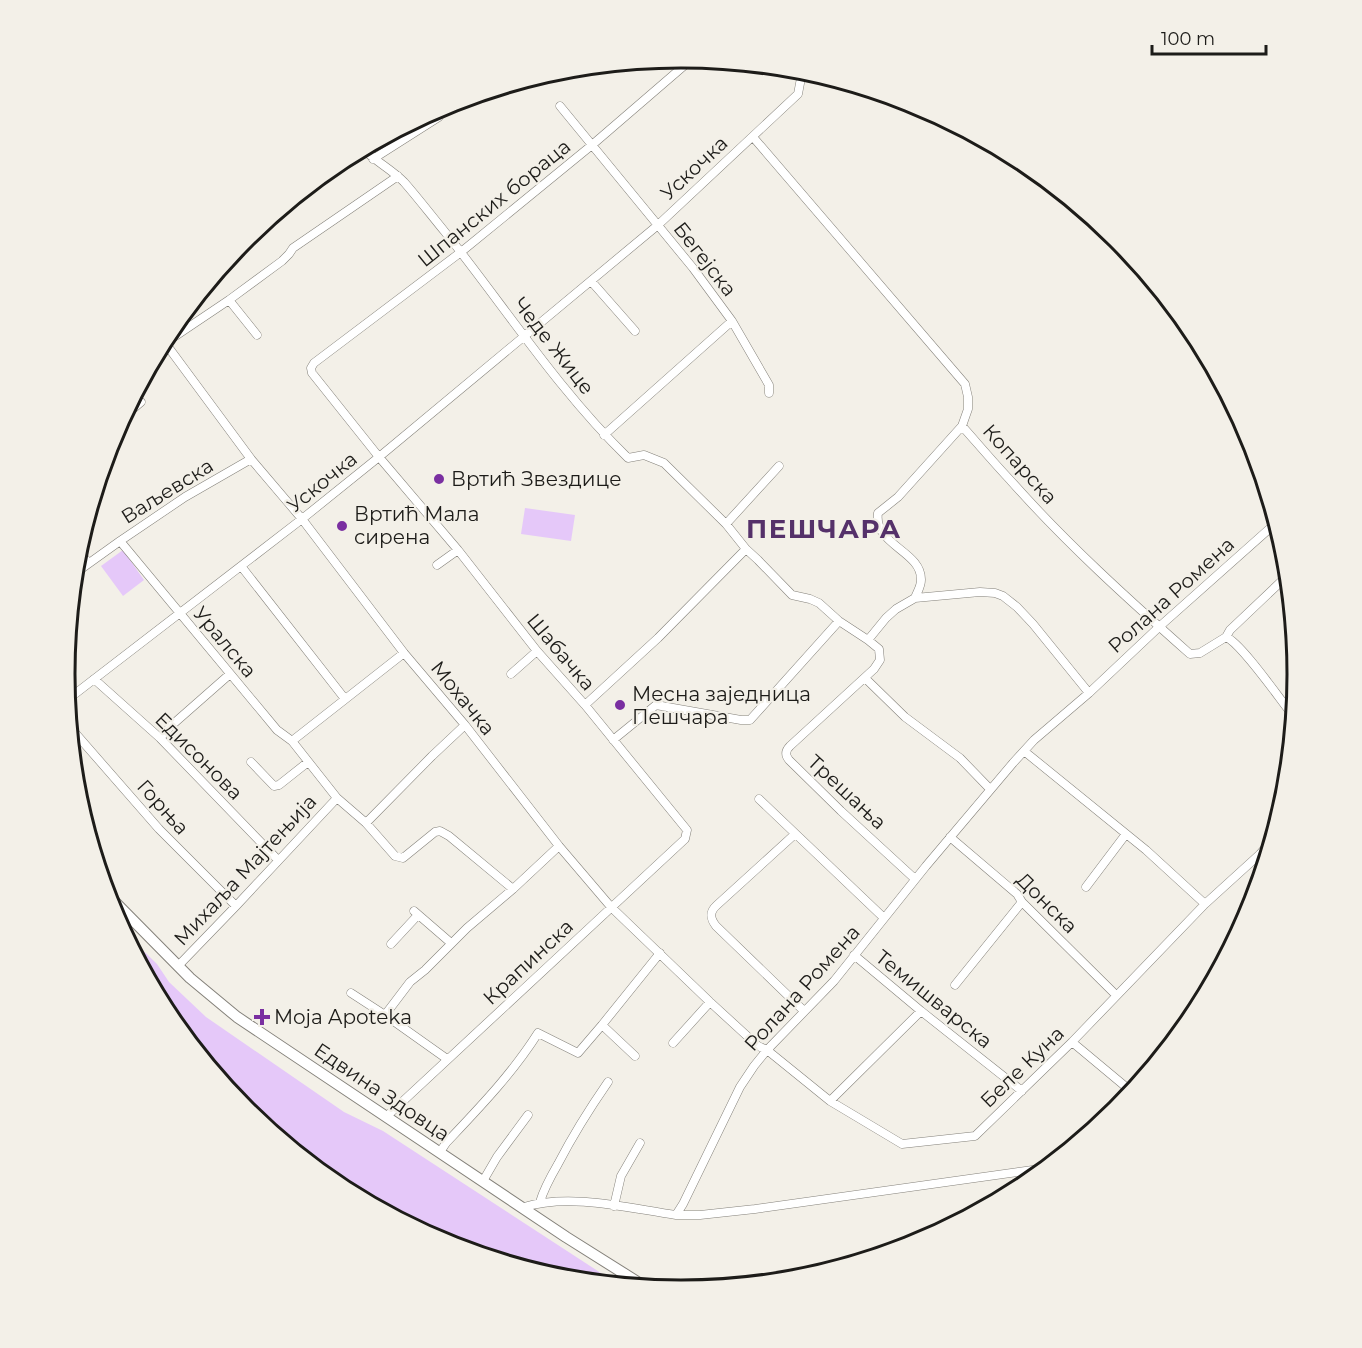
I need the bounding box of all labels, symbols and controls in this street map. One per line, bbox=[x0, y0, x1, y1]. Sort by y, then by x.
scale bar bbox=[1152, 18, 1266, 56]
text: 100 m bbox=[1161, 28, 1215, 50]
street label: Ускочка bbox=[656, 131, 732, 205]
street label: Шпанских бораца bbox=[413, 134, 575, 272]
street label: Бегејска bbox=[668, 217, 742, 301]
street label: Чеде Жице bbox=[509, 293, 599, 399]
street label: Копарска bbox=[978, 419, 1062, 509]
street label: Ускочка bbox=[282, 447, 362, 517]
street label: Ваљевска bbox=[117, 453, 217, 529]
place label: Вртић Звездице bbox=[451, 467, 622, 491]
marker: Вртић Звездице bbox=[432, 472, 446, 486]
place label: Вртић Мала сирена bbox=[354, 502, 479, 549]
district label: ПЕШЧАРА bbox=[746, 513, 902, 545]
marker: Вртић Мала сирена bbox=[335, 519, 349, 533]
street label: Ролана Ромена bbox=[1103, 532, 1239, 658]
street label: Уралска bbox=[188, 602, 262, 682]
street label: Шабачка bbox=[522, 609, 600, 695]
street label: Мохачка bbox=[426, 656, 500, 740]
place label: Месна заједница Пешчара bbox=[632, 682, 811, 729]
marker: Месна заједница Пешчара bbox=[613, 698, 627, 712]
street label: Едисонова bbox=[150, 707, 248, 805]
street label: Трешања bbox=[803, 750, 891, 834]
street label: Горња bbox=[132, 774, 194, 840]
street label: Михаља Мајтењија bbox=[169, 789, 321, 951]
street label: Донска bbox=[1012, 868, 1082, 938]
street label: Крапинска bbox=[478, 914, 578, 1010]
street label: Ролана Ромена bbox=[739, 920, 865, 1056]
street label: Темишварска bbox=[871, 945, 997, 1053]
place label: Moja Apoteka bbox=[274, 1005, 412, 1029]
marker: Moja Apoteka bbox=[255, 1010, 269, 1024]
street label: Беле Куна bbox=[975, 1021, 1069, 1113]
street label: Едвина Здовца bbox=[310, 1038, 454, 1146]

